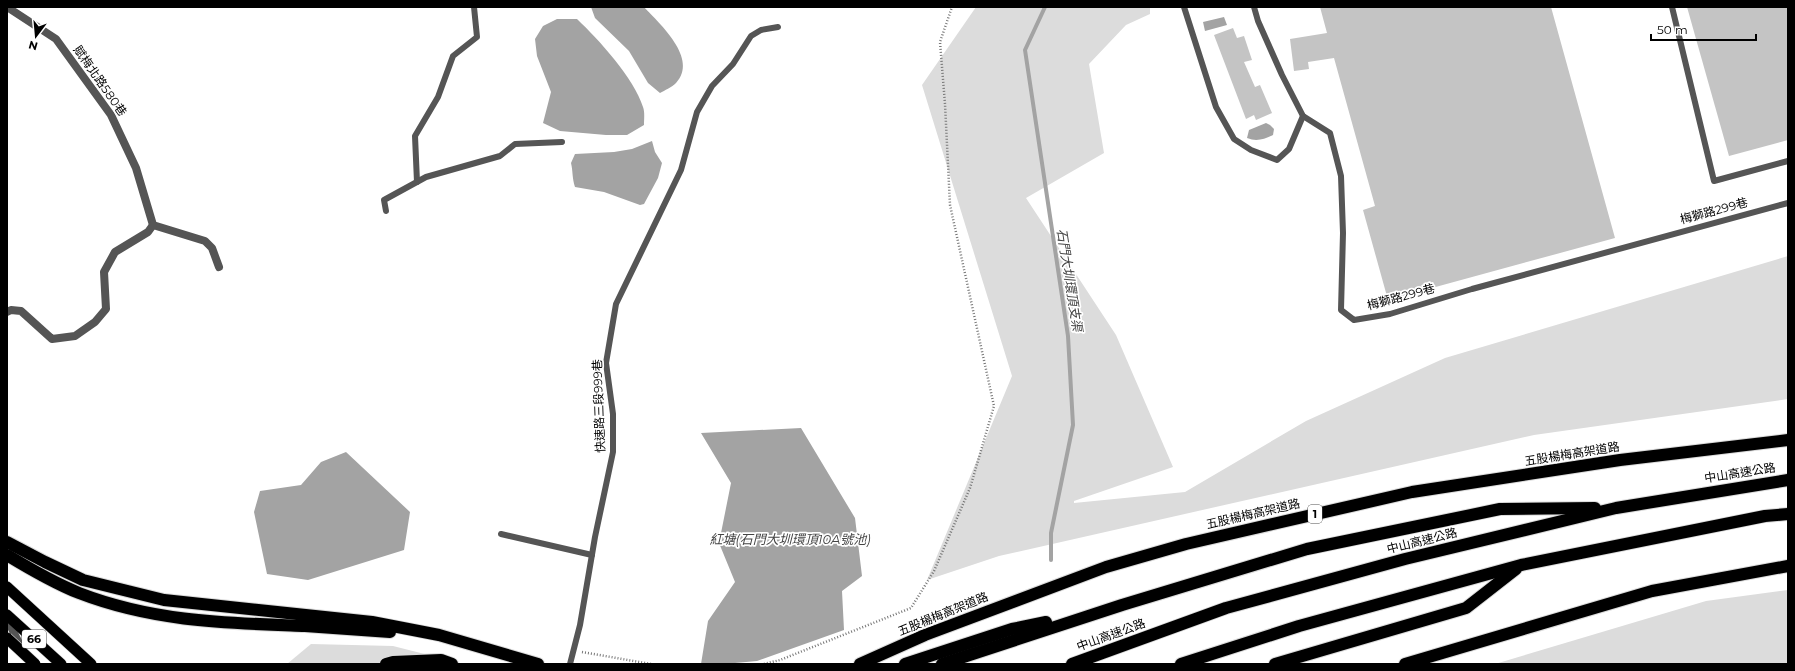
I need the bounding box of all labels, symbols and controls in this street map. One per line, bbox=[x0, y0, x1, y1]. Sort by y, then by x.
north arrow bbox=[16, 16, 56, 56]
scale bar bbox=[1651, 16, 1756, 42]
text: 50 m bbox=[1657, 22, 1688, 37]
text: N bbox=[27, 38, 39, 54]
street label: 賦梅北路580巷 bbox=[71, 43, 130, 119]
street label: 梅獅路299巷 bbox=[1678, 194, 1749, 227]
water label: 石門大圳環頂支渠 bbox=[1054, 227, 1086, 335]
street label: 梅獅路299巷 bbox=[1365, 280, 1436, 313]
street label: 快速路三段999巷 bbox=[589, 359, 608, 453]
street label: 五股楊梅高架道路 bbox=[1523, 439, 1621, 468]
street label: 中山高速公路 bbox=[1703, 459, 1777, 486]
street label: 五股楊梅高架道路 bbox=[1204, 495, 1301, 532]
road number: 1 bbox=[1308, 505, 1322, 523]
street label: 中山高速公路 bbox=[1385, 525, 1459, 557]
water label: 紅塘(石門大圳環頂10A號池) bbox=[709, 531, 871, 547]
street label: 五股楊梅高架道路 bbox=[895, 589, 990, 638]
street label: 中山高速公路 bbox=[1074, 615, 1147, 654]
road number: 66 bbox=[22, 630, 46, 648]

